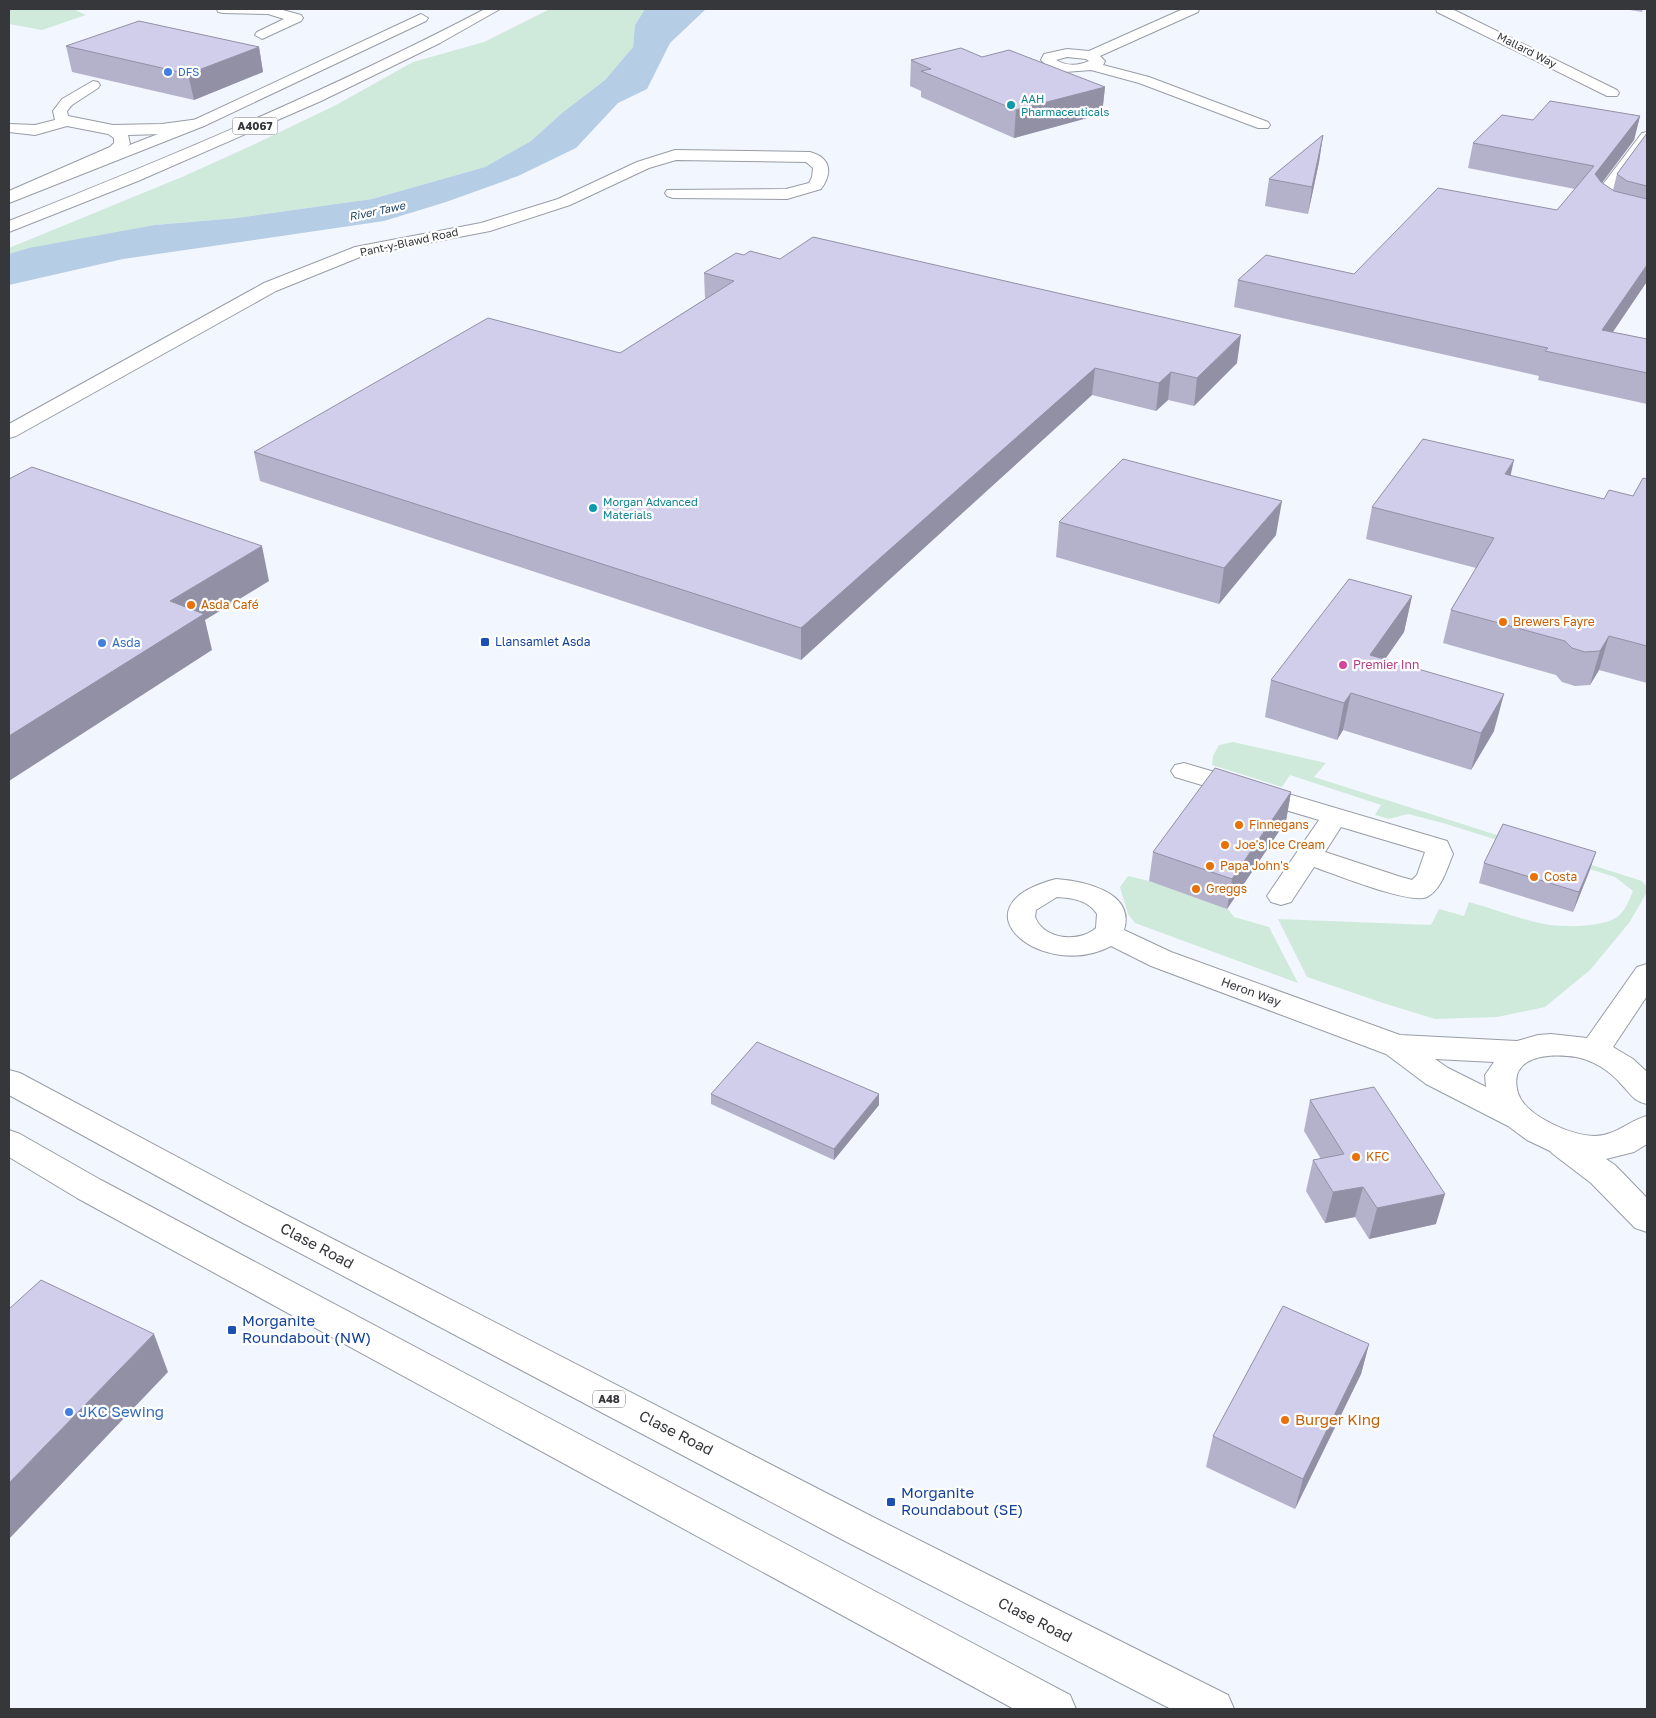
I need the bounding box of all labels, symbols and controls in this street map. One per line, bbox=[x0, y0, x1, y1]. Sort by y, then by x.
street label: Mallard Way bbox=[1495, 29, 1559, 70]
place label: DFS bbox=[178, 65, 199, 78]
marker: DFS bbox=[162, 66, 174, 78]
place label: AAH Pharmaceuticals bbox=[1021, 92, 1110, 118]
marker: AAH Pharmaceuticals bbox=[1005, 99, 1017, 111]
road number: A4067 bbox=[232, 118, 278, 134]
water label: River Tawe bbox=[348, 198, 408, 223]
street label: Pant-y-Blawd Road bbox=[358, 225, 459, 258]
place label: Morgan Advanced Materials bbox=[603, 495, 698, 521]
marker: Morgan Advanced Materials bbox=[587, 502, 599, 514]
place label: Asda Café bbox=[201, 597, 259, 612]
marker: Asda Café bbox=[185, 599, 197, 611]
place label: Brewers Fayre bbox=[1513, 614, 1595, 629]
marker: Brewers Fayre bbox=[1497, 616, 1509, 628]
place label: Llansamlet Asda bbox=[495, 634, 590, 649]
place label: Asda bbox=[112, 635, 141, 650]
marker: Llansamlet Asda bbox=[479, 636, 491, 648]
marker: Asda bbox=[96, 637, 108, 649]
place label: Premier Inn bbox=[1353, 657, 1419, 672]
marker: Premier Inn bbox=[1337, 659, 1349, 671]
place label: Finnegans bbox=[1249, 817, 1309, 832]
marker: Finnegans bbox=[1233, 819, 1245, 831]
place label: Joe's Ice Cream bbox=[1235, 837, 1325, 852]
marker: Joe's Ice Cream bbox=[1219, 839, 1231, 851]
place label: Papa John's bbox=[1220, 858, 1289, 873]
marker: Papa John's bbox=[1204, 860, 1216, 872]
place label: Costa bbox=[1544, 869, 1577, 884]
marker: Costa bbox=[1528, 871, 1540, 883]
place label: Greggs bbox=[1206, 881, 1247, 896]
marker: Greggs bbox=[1190, 883, 1202, 895]
street label: Heron Way bbox=[1219, 974, 1283, 1009]
place label: KFC bbox=[1366, 1149, 1390, 1164]
marker: KFC bbox=[1350, 1151, 1362, 1163]
street label: Clase Road bbox=[278, 1218, 357, 1272]
place label: Morganite Roundabout (NW) bbox=[242, 1311, 371, 1346]
marker: Morganite Roundabout (NW) bbox=[226, 1324, 238, 1336]
road number: A48 bbox=[593, 1390, 625, 1408]
place label: JKC Sewing bbox=[79, 1402, 164, 1420]
marker: JKC Sewing bbox=[63, 1406, 75, 1418]
street label: Clase Road bbox=[636, 1406, 716, 1458]
place label: Burger King bbox=[1295, 1410, 1380, 1428]
marker: Burger King bbox=[1279, 1414, 1291, 1426]
place label: Morganite Roundabout (SE) bbox=[901, 1483, 1023, 1518]
marker: Morganite Roundabout (SE) bbox=[885, 1496, 897, 1508]
street label: Clase Road bbox=[995, 1593, 1075, 1645]

